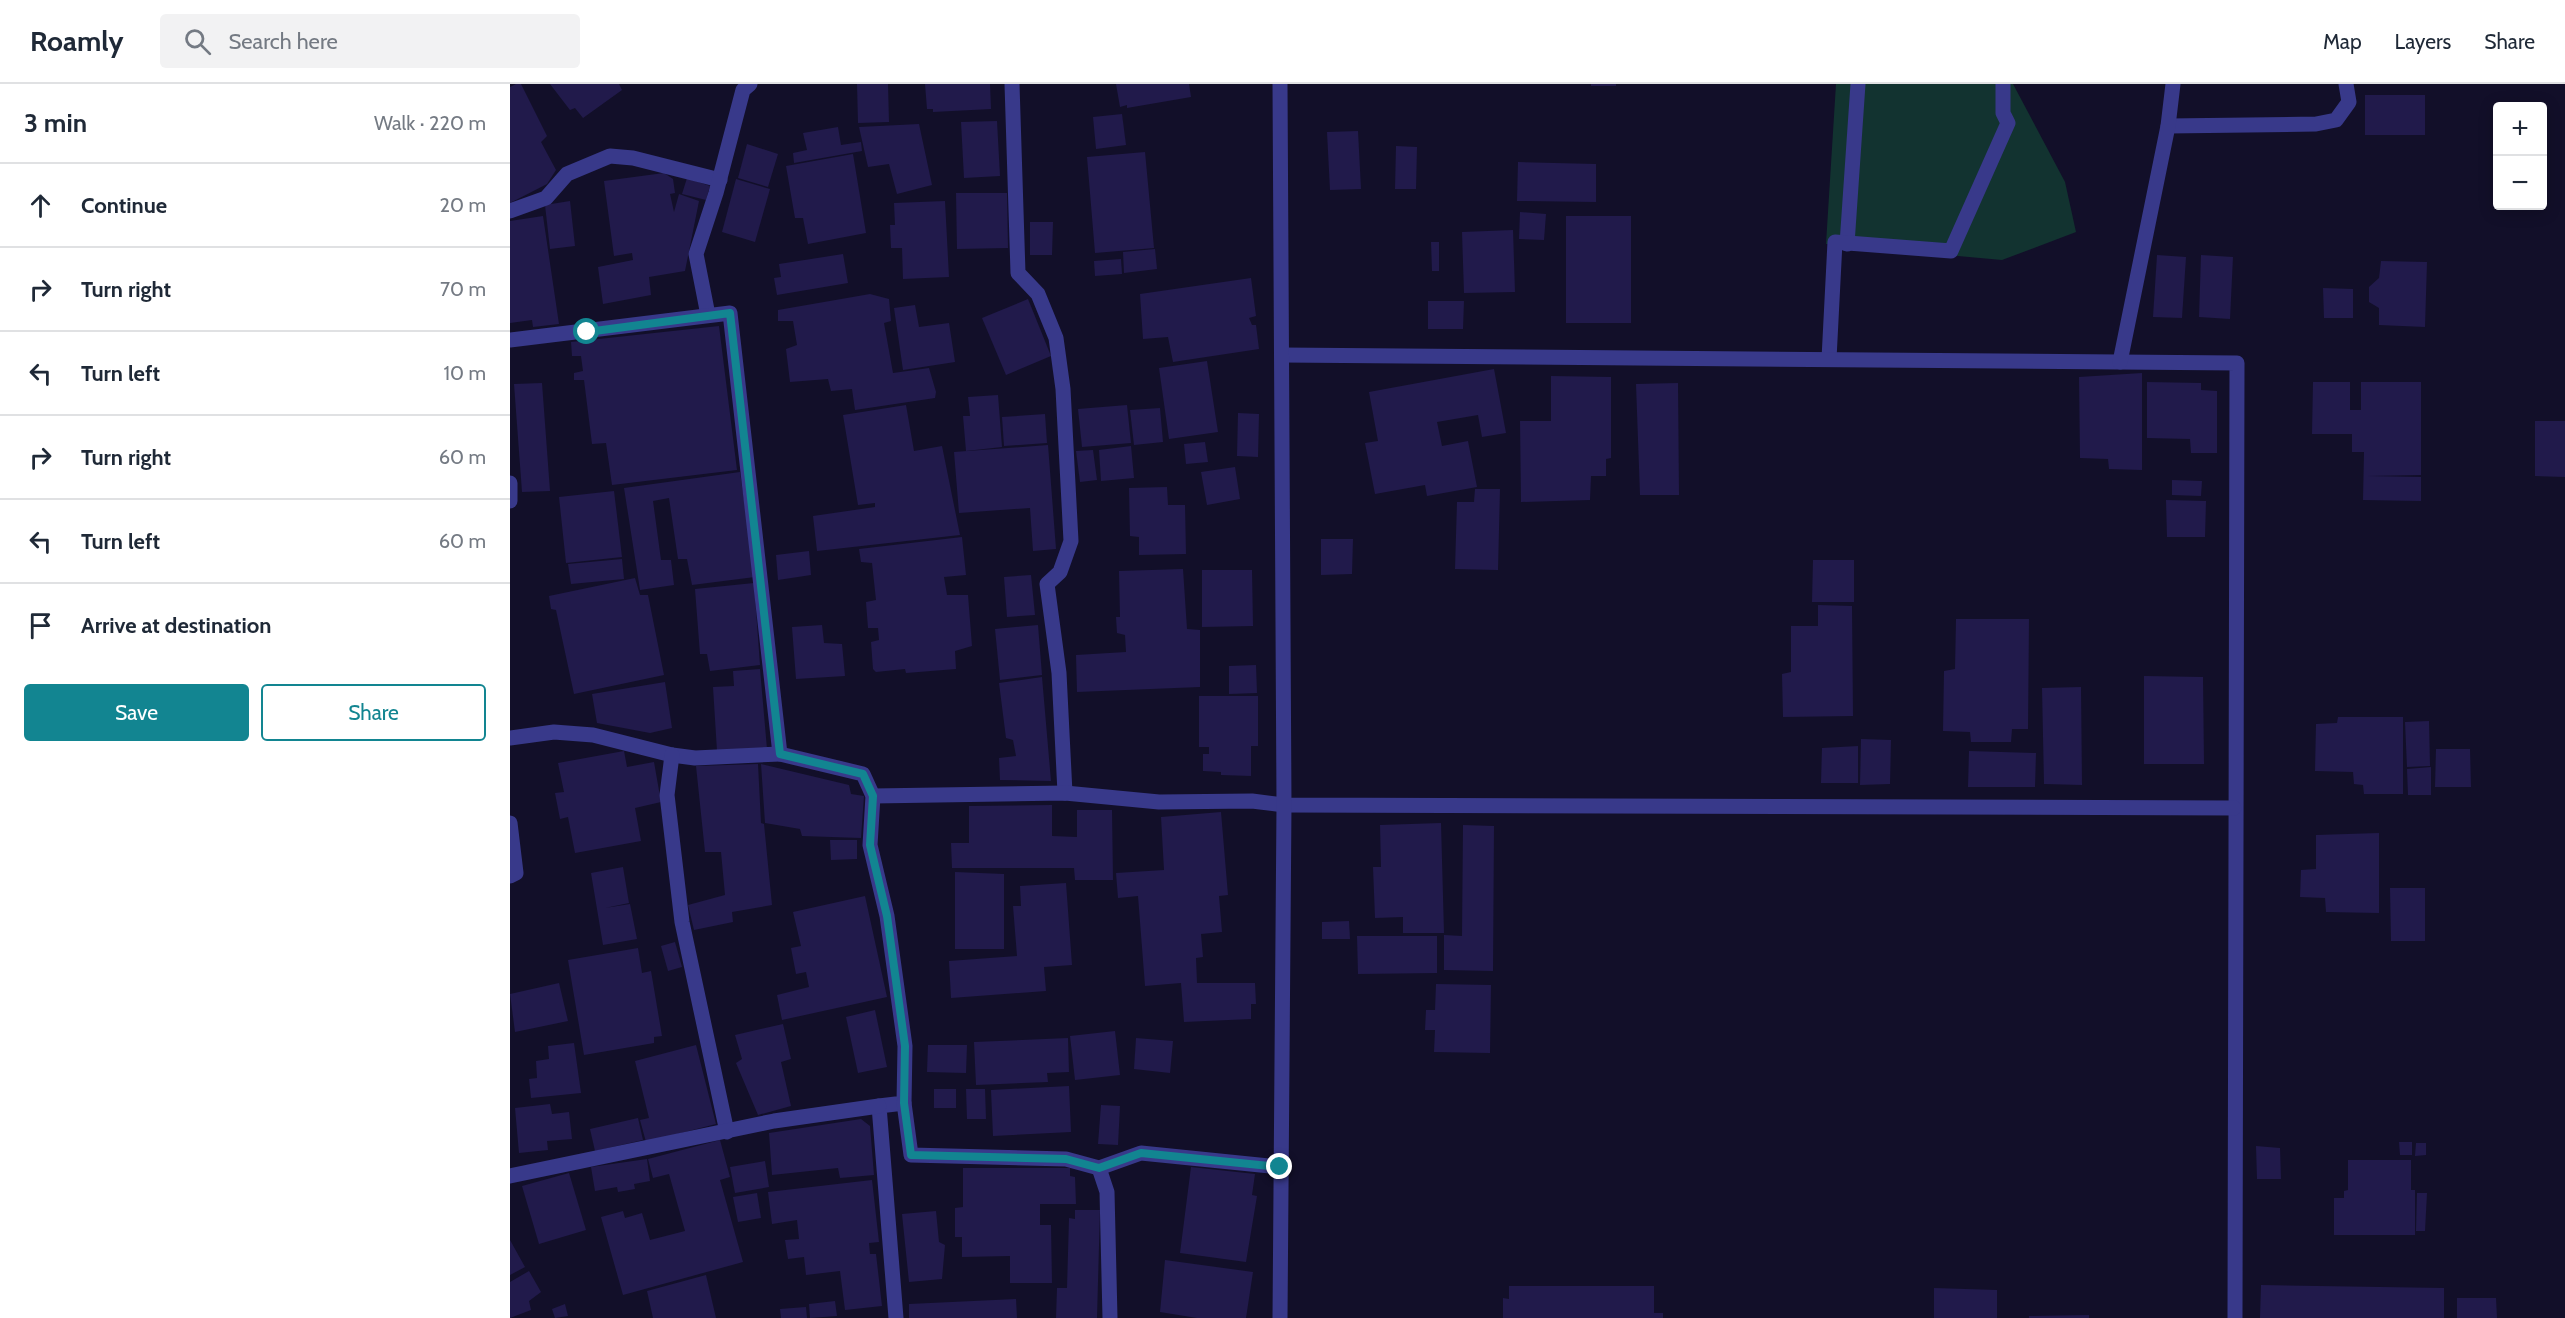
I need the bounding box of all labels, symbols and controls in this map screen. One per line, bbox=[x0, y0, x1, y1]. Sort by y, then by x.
search box bbox=[160, 14, 580, 68]
text: Roamly bbox=[30, 24, 124, 58]
icon: search bbox=[181, 25, 214, 58]
text: Search here bbox=[229, 28, 338, 55]
text: Map bbox=[2323, 29, 2362, 54]
text: Layers bbox=[2395, 29, 2451, 54]
text: Share bbox=[2484, 29, 2535, 54]
map controls bbox=[2493, 102, 2547, 210]
button: + bbox=[2493, 102, 2547, 156]
text: 3 min bbox=[24, 107, 87, 139]
text: Walk · 220 m bbox=[374, 111, 486, 135]
button: − bbox=[2493, 156, 2547, 210]
icon: ahead bbox=[24, 189, 57, 222]
text: Continue bbox=[81, 192, 167, 219]
text: 20 m bbox=[440, 193, 486, 217]
icon: right bbox=[24, 273, 57, 306]
text: Turn right bbox=[81, 276, 171, 303]
text: 70 m bbox=[440, 277, 486, 301]
route start bbox=[573, 318, 599, 344]
icon: left bbox=[24, 357, 57, 390]
text: Turn left bbox=[81, 360, 160, 387]
text: 10 m bbox=[443, 361, 486, 385]
icon: right bbox=[24, 441, 57, 474]
text: Turn right bbox=[81, 444, 171, 471]
text: 60 m bbox=[439, 445, 486, 469]
icon: left bbox=[24, 525, 57, 558]
text: Turn left bbox=[81, 528, 160, 555]
text: 60 m bbox=[439, 529, 486, 553]
icon: arrive bbox=[24, 609, 57, 642]
text: Arrive at destination bbox=[81, 612, 271, 639]
button: Save bbox=[24, 684, 249, 741]
button: Share bbox=[261, 684, 486, 741]
route end bbox=[1266, 1153, 1292, 1179]

